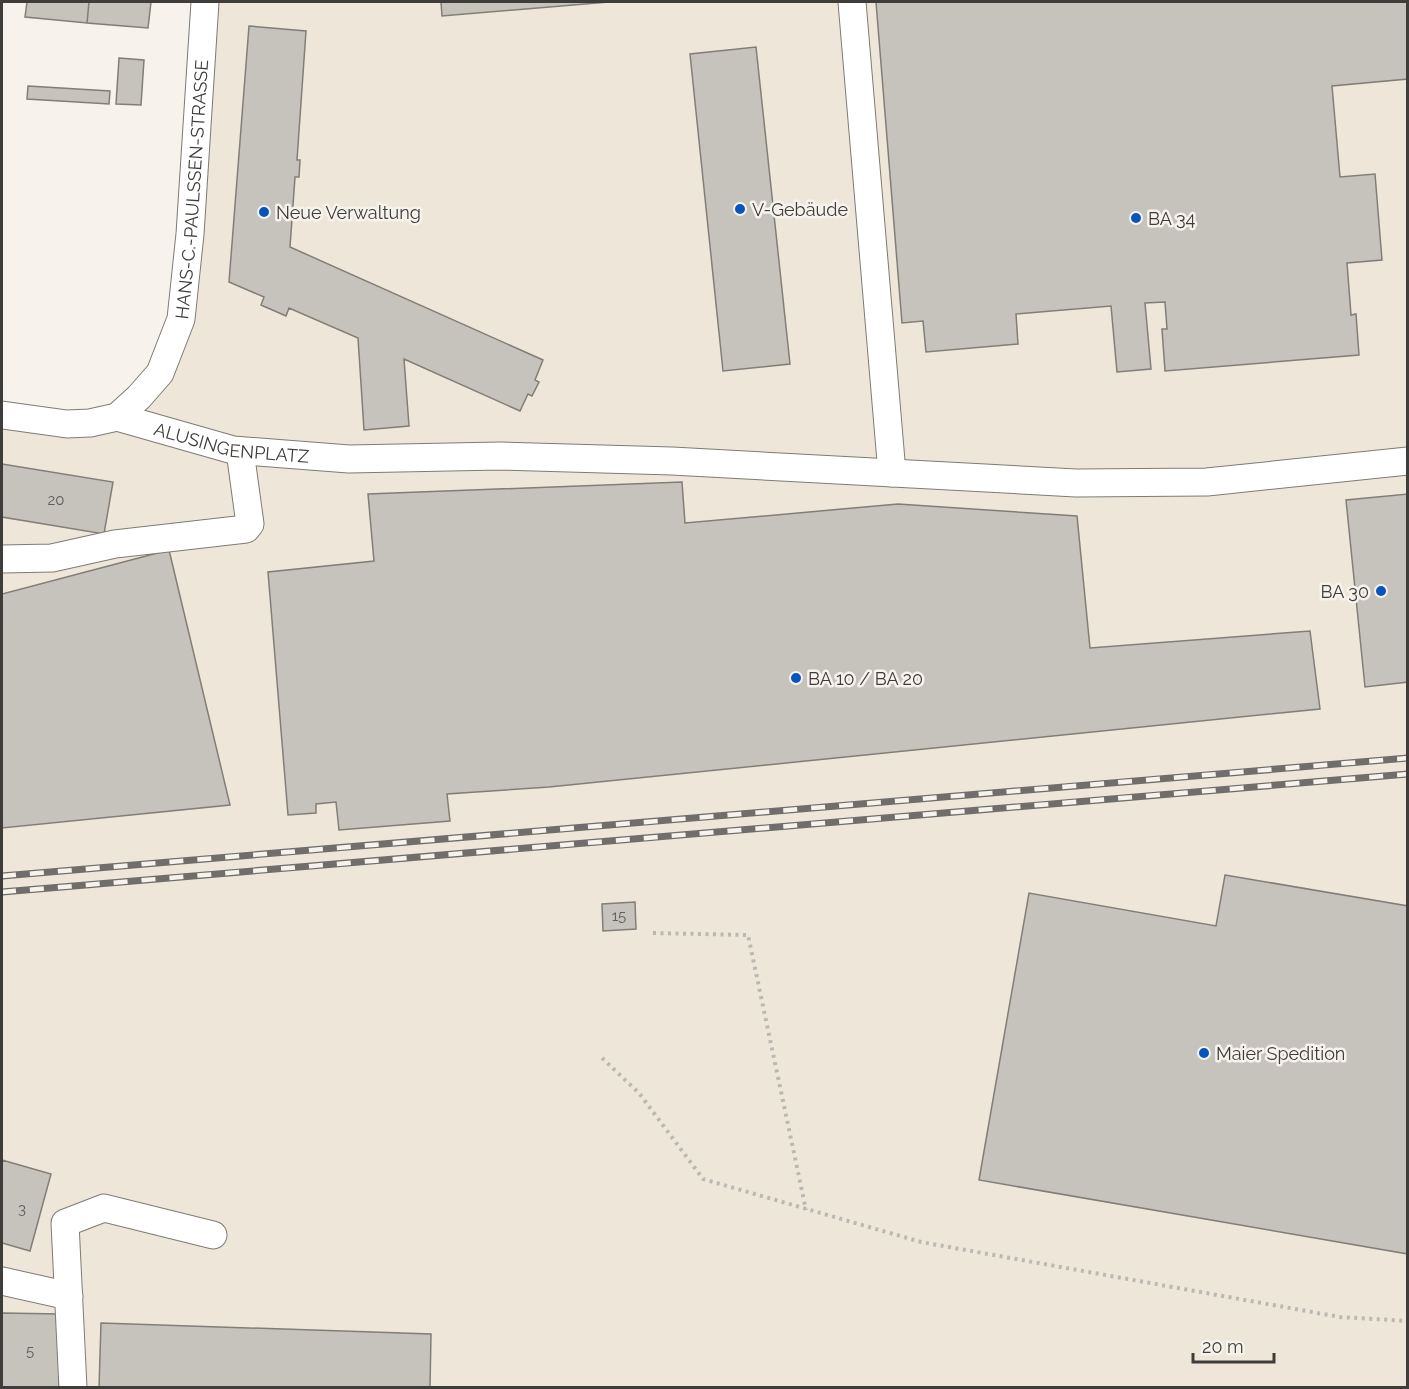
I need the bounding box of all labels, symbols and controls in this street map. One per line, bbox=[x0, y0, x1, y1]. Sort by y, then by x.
street label: HANS-C.-PAULSSEN-STRASSE bbox=[171, 59, 212, 320]
place label: V-Gebäude bbox=[752, 199, 848, 220]
place label: Neue Verwaltung bbox=[276, 202, 421, 223]
marker: V-Gebäude bbox=[733, 202, 747, 216]
marker: Neue Verwaltung bbox=[257, 205, 271, 219]
place label: BA 34 bbox=[1148, 208, 1196, 229]
marker: BA 34 bbox=[1129, 211, 1143, 225]
street label: ALUSINGENPLATZ bbox=[152, 418, 310, 466]
house number: 20 bbox=[48, 491, 65, 509]
place label: BA 30 bbox=[1320, 581, 1369, 602]
marker: BA 30 bbox=[1374, 584, 1388, 598]
place label: BA 10 / BA 20 bbox=[808, 668, 923, 689]
marker: BA 10 / BA 20 bbox=[789, 671, 803, 685]
house number: 15 bbox=[612, 907, 626, 925]
place label: Maier Spedition bbox=[1216, 1043, 1345, 1064]
marker: Maier Spedition bbox=[1197, 1046, 1211, 1060]
house number: 3 bbox=[18, 1200, 26, 1218]
scale bar bbox=[1193, 1326, 1274, 1364]
text: 20 m bbox=[1202, 1336, 1244, 1357]
house number: 5 bbox=[26, 1342, 34, 1360]

